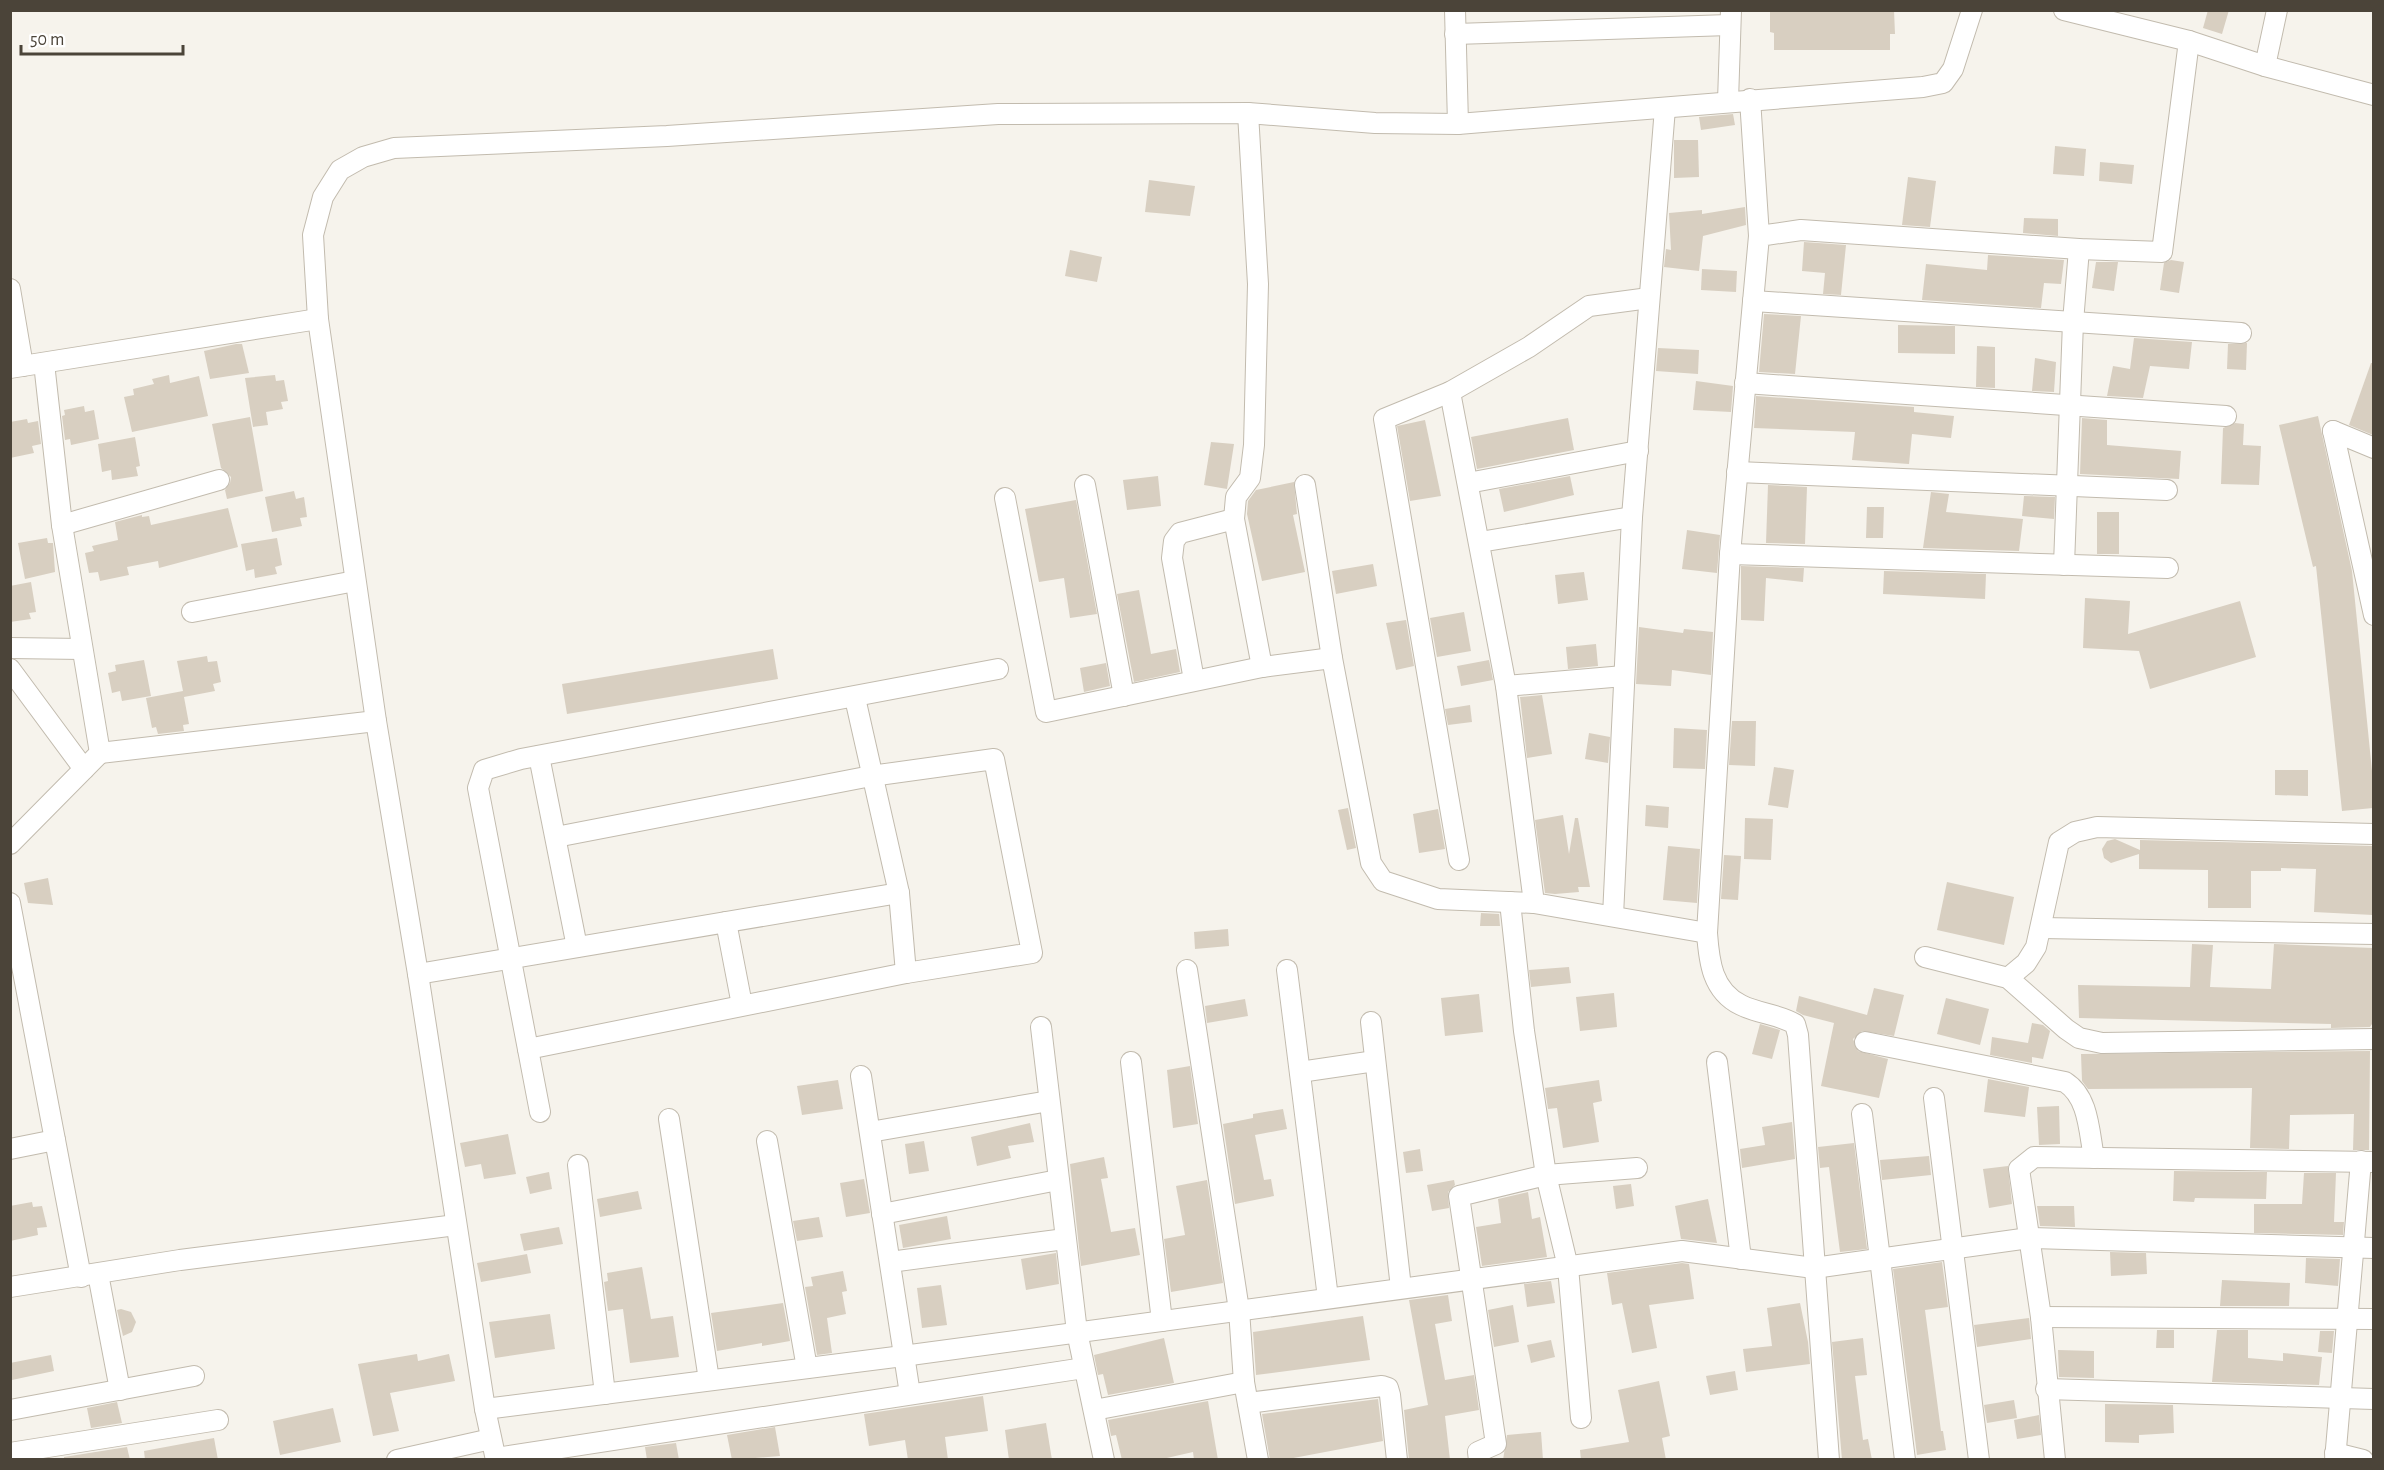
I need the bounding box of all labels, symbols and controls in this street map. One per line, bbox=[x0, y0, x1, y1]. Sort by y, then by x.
scale bar bbox=[21, 18, 183, 56]
text: 50 m bbox=[30, 31, 64, 49]

